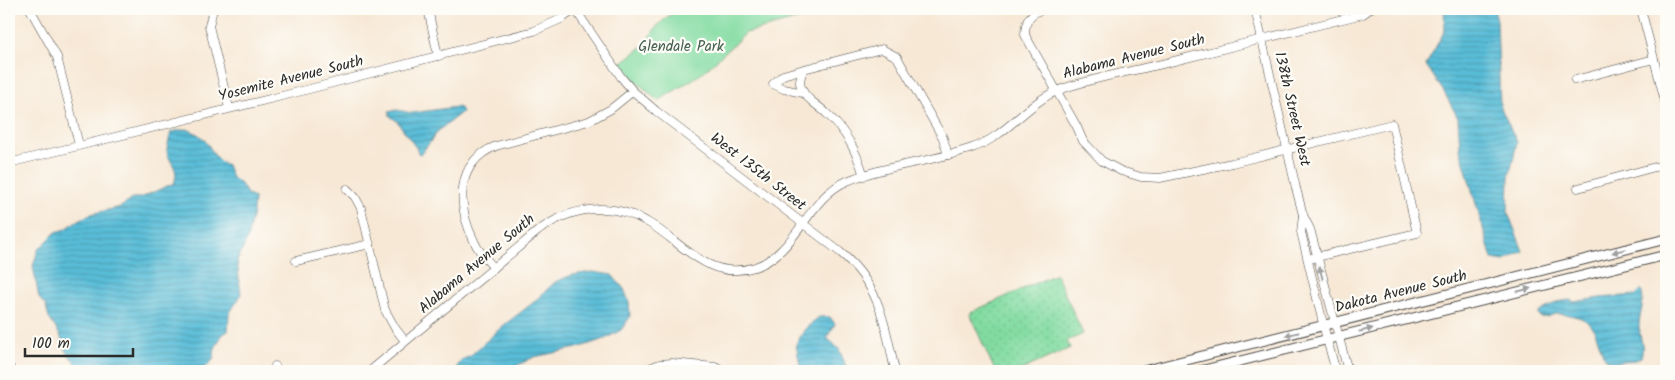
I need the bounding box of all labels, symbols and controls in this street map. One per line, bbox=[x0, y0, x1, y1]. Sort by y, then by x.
street label: Alabama Avenue South bbox=[1060, 28, 1208, 86]
park label: Glendale Park bbox=[638, 35, 725, 59]
street label: Yosemite Avenue South bbox=[216, 49, 366, 109]
street label: 138th Street West bbox=[1267, 49, 1317, 169]
street label: West 135th Street bbox=[705, 127, 811, 217]
street label: Alabama Avenue South bbox=[413, 208, 541, 320]
one-way arrow bbox=[1611, 247, 1627, 255]
street label: Dakota Avenue South bbox=[1332, 264, 1470, 320]
one-way arrow bbox=[1317, 266, 1325, 281]
one-way arrow bbox=[1516, 286, 1531, 294]
scale bar bbox=[25, 325, 132, 357]
one-way arrow bbox=[1359, 326, 1374, 334]
one-way arrow bbox=[1284, 330, 1299, 338]
text: 100 m bbox=[32, 332, 70, 356]

